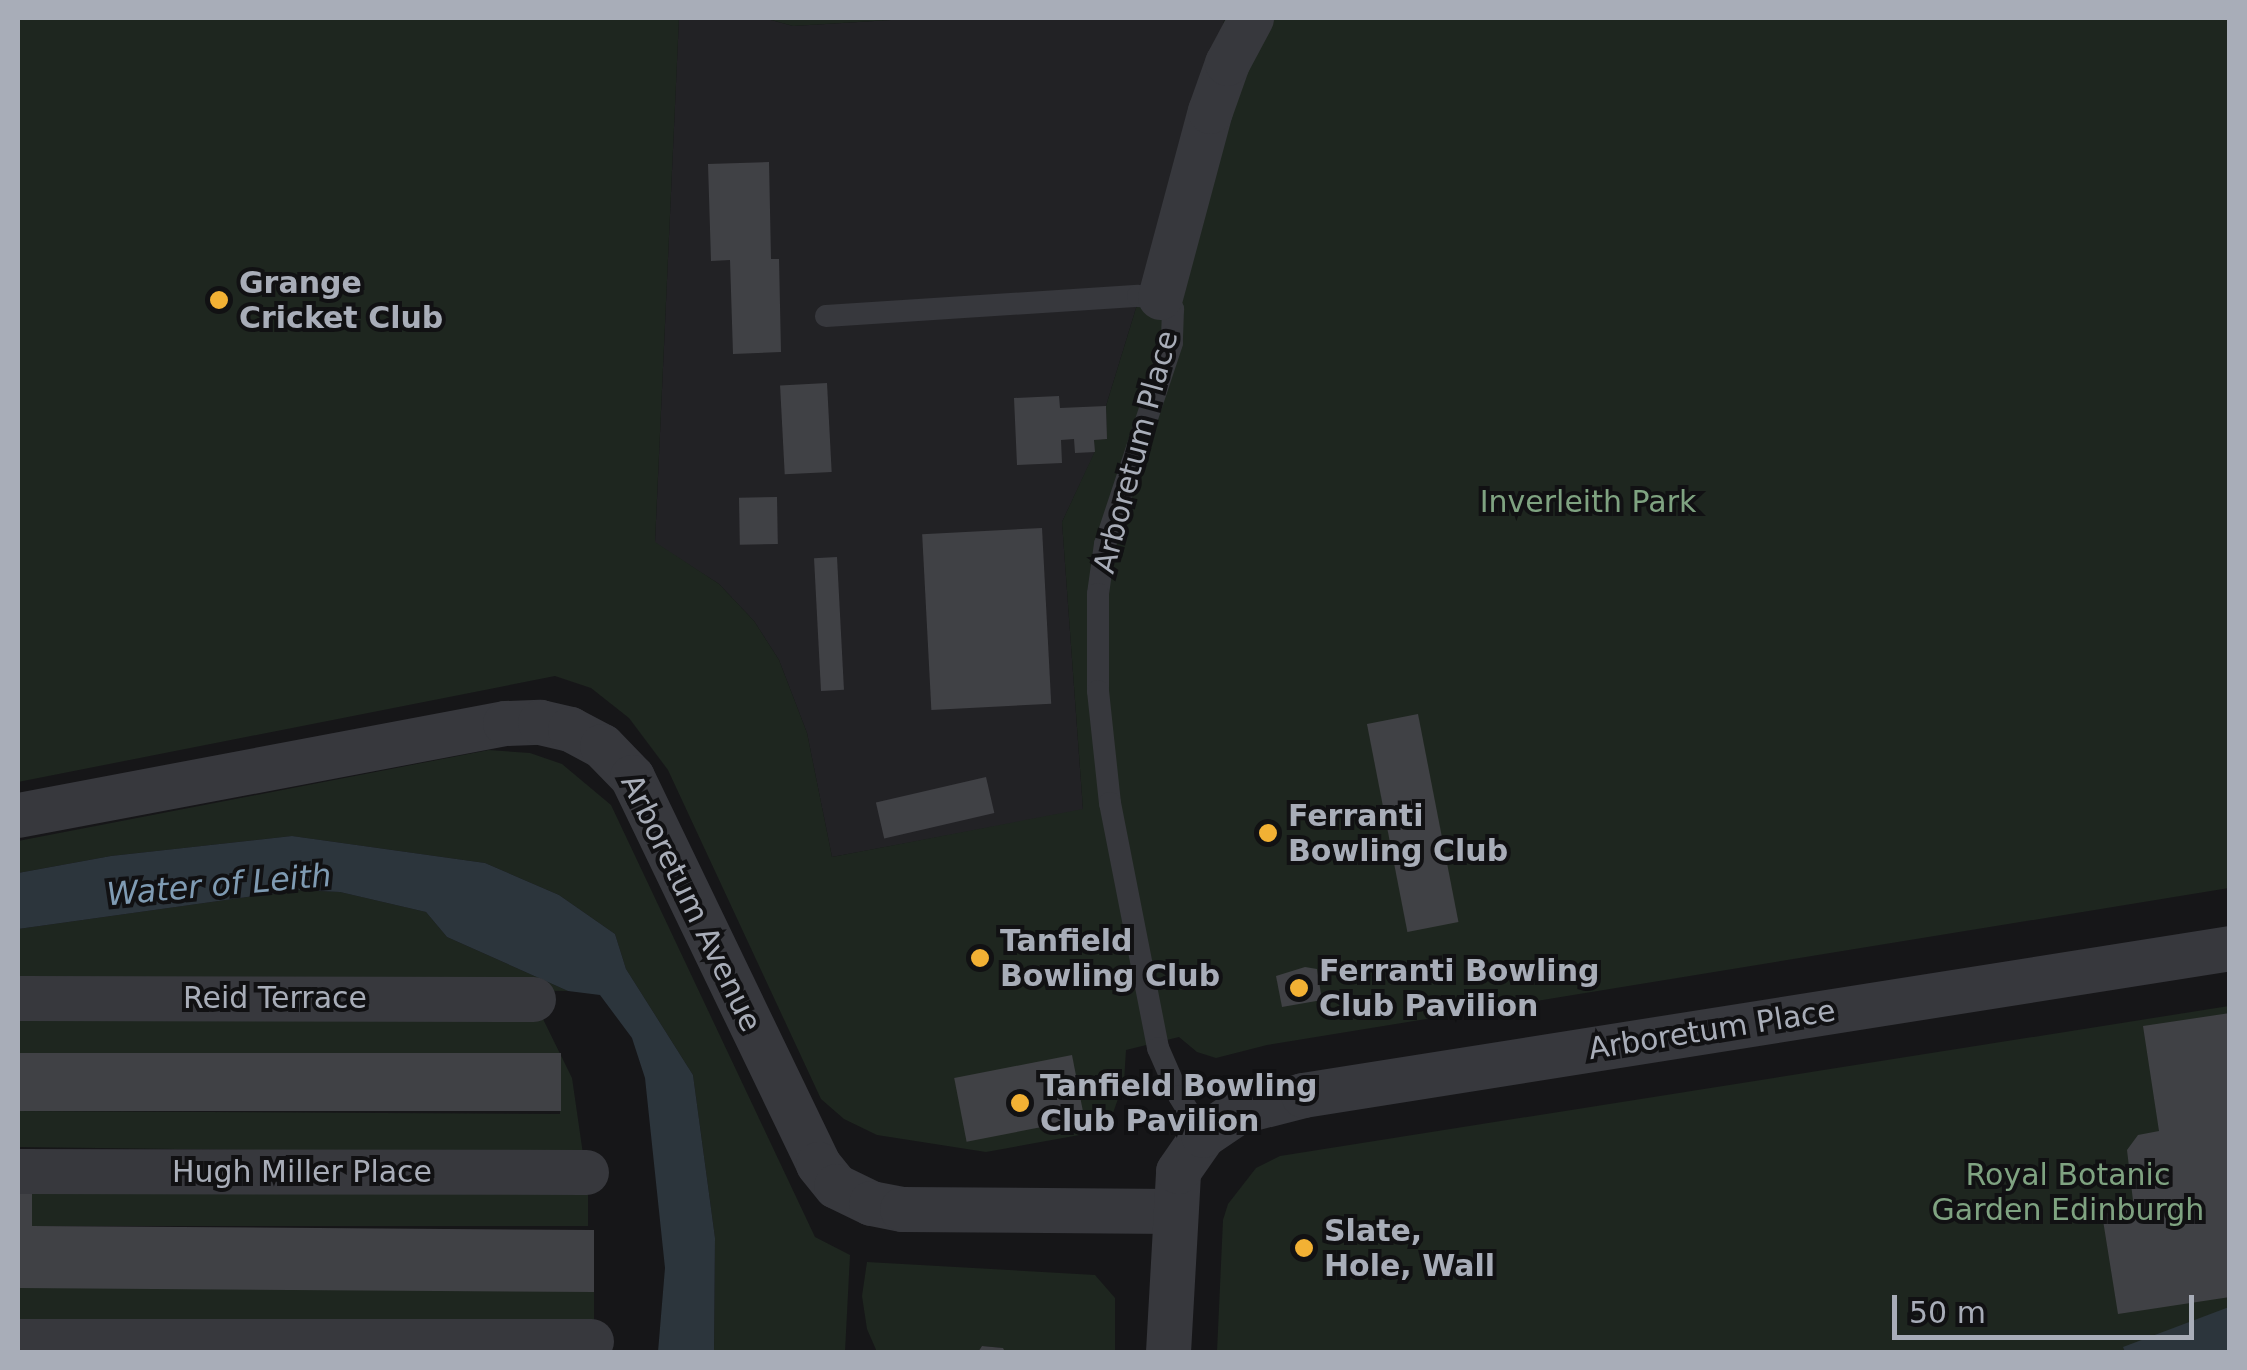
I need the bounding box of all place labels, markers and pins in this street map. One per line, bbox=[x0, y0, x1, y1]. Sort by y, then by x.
place label: Grange Cricket Club bbox=[239, 265, 443, 336]
marker: Grange Cricket Club bbox=[208, 289, 230, 311]
place label: Ferranti Bowling Club bbox=[1288, 798, 1508, 868]
marker: Ferranti Bowling Club bbox=[1257, 822, 1279, 844]
place label: Tanfield Bowling Club bbox=[1000, 923, 1220, 994]
marker: Tanfield Bowling Club bbox=[969, 947, 991, 969]
place label: Ferranti Bowling Club Pavilion bbox=[1319, 953, 1599, 1024]
marker: Ferranti Bowling Club Pavilion bbox=[1288, 977, 1310, 999]
place label: Tanfield Bowling Club Pavilion bbox=[1040, 1068, 1318, 1138]
marker: Tanfield Bowling Club Pavilion bbox=[1009, 1092, 1031, 1114]
place label: Slate, Hole, Wall bbox=[1324, 1213, 1495, 1284]
marker: Slate, Hole, Wall bbox=[1293, 1237, 1315, 1259]

